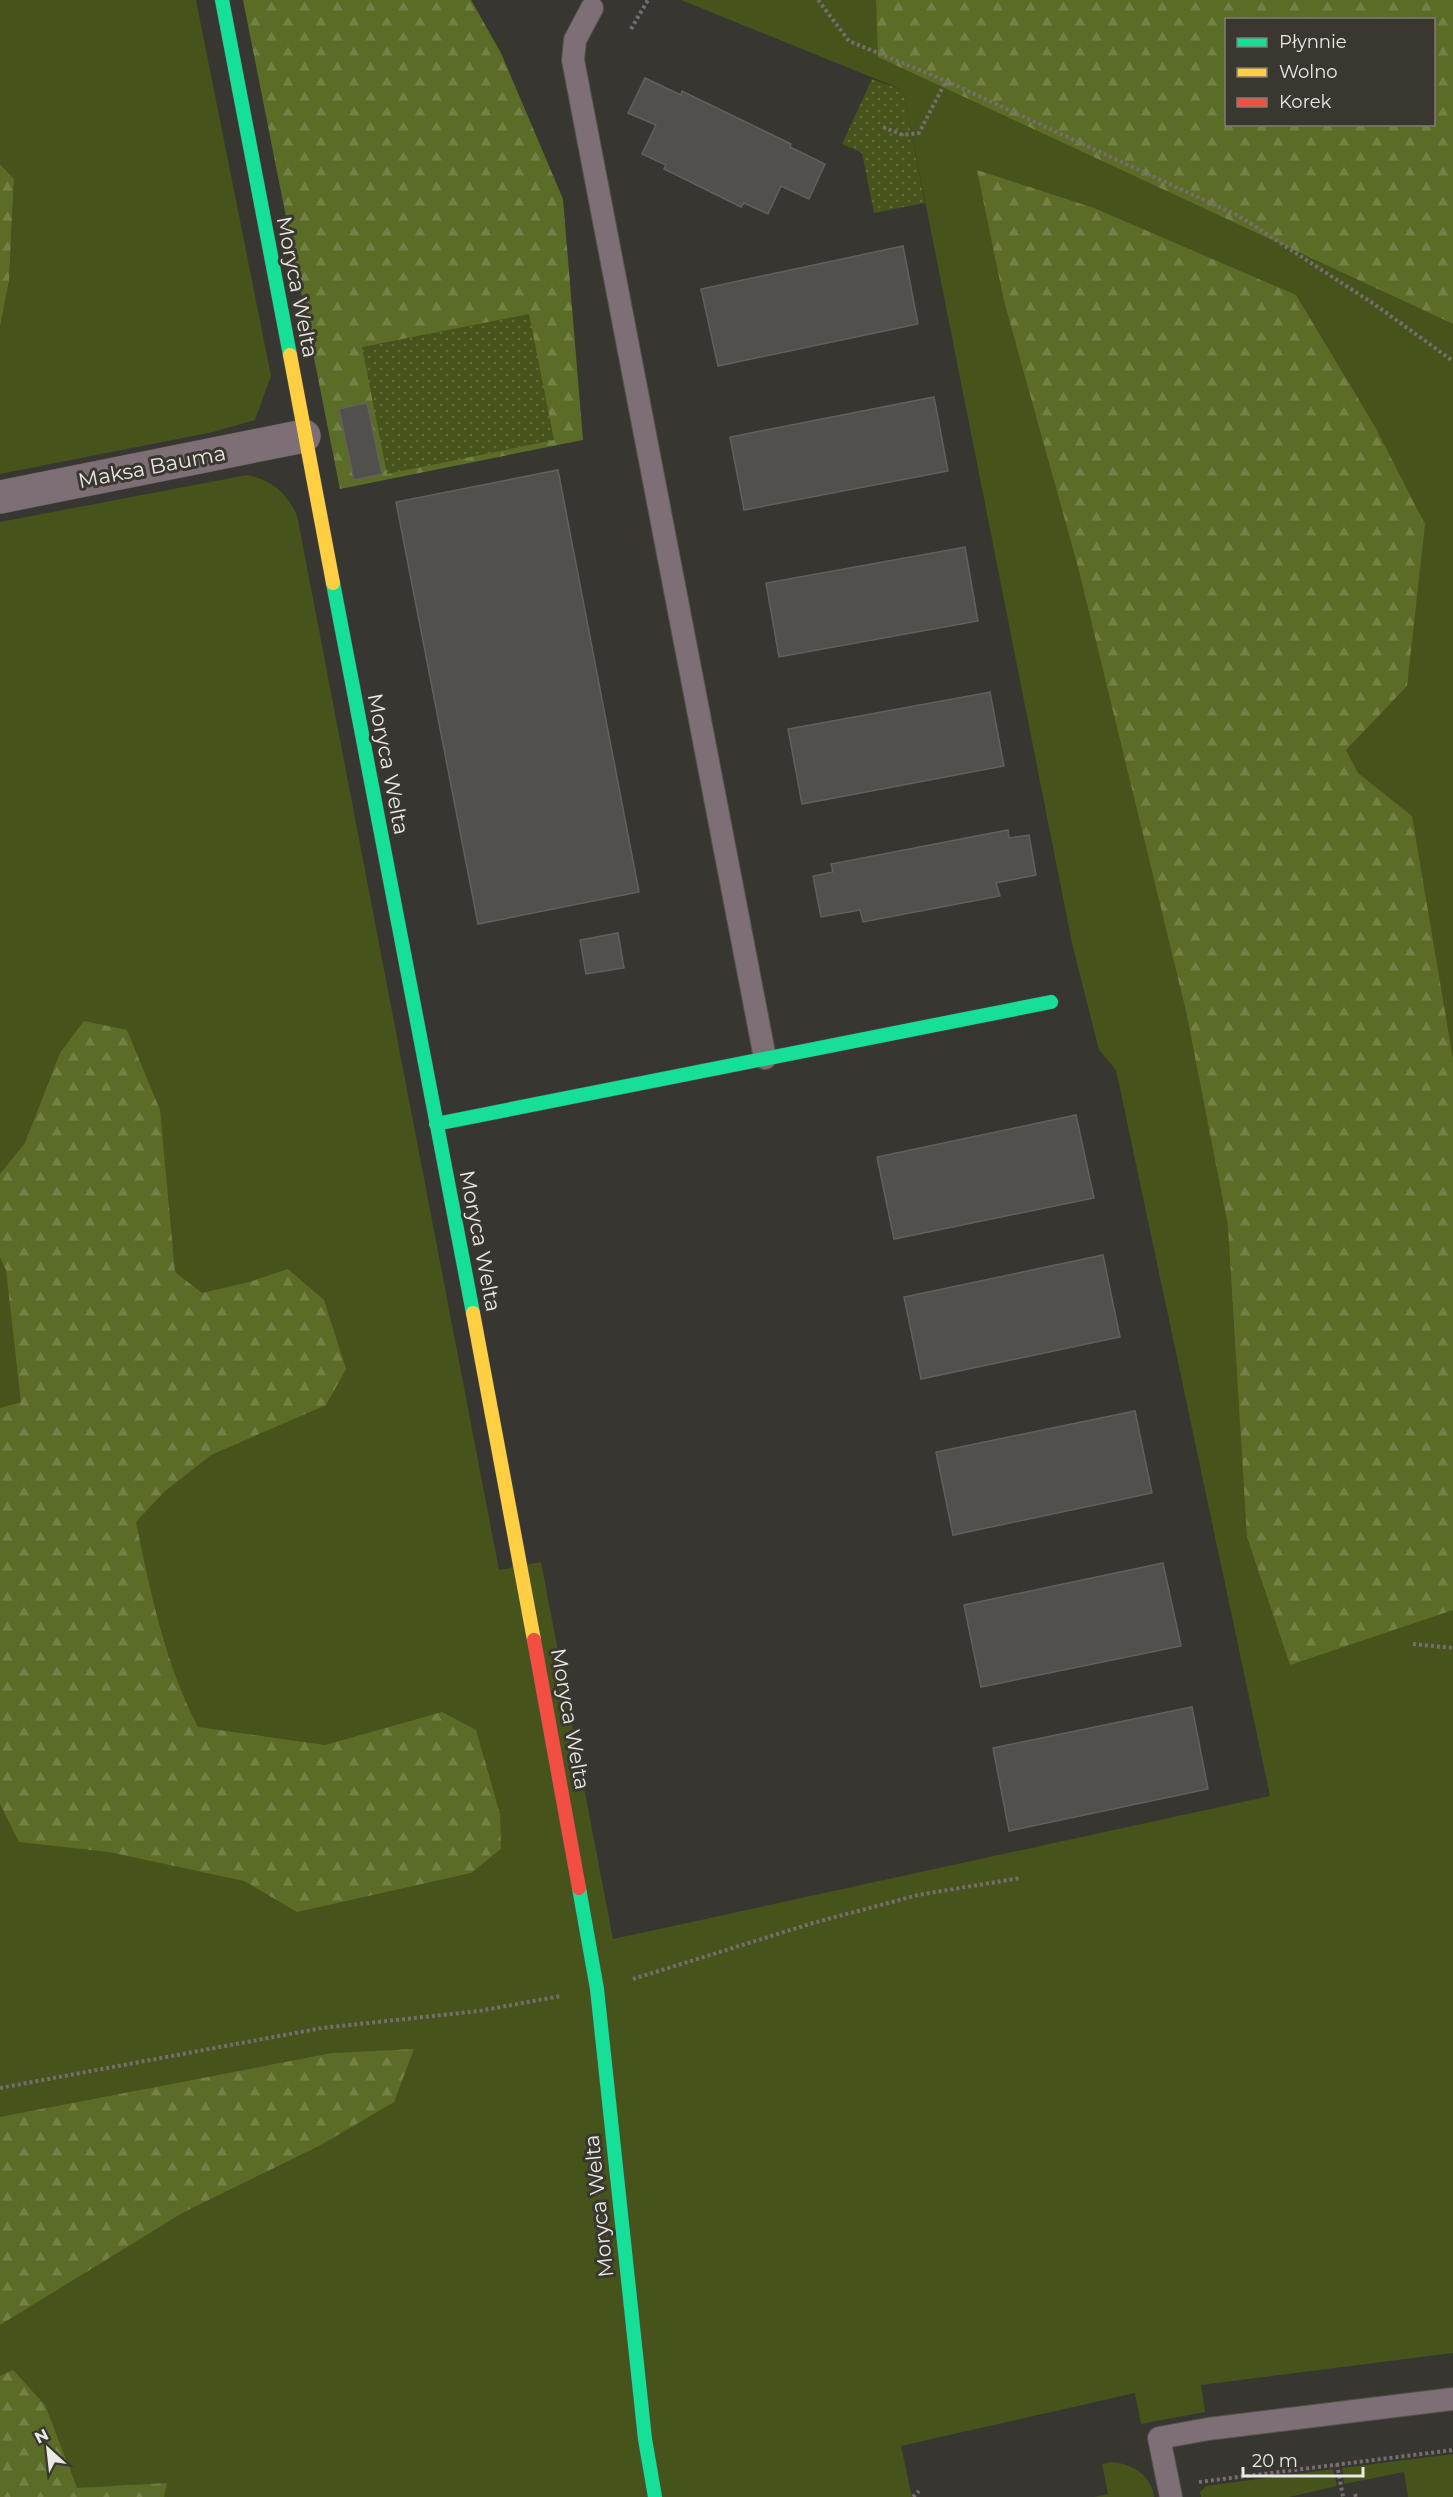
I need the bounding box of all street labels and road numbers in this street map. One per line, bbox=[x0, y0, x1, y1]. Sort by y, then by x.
street label: Moryca Welta bbox=[272, 214, 323, 360]
street label: Maksa Bauma bbox=[76, 440, 228, 493]
street label: Moryca Welta bbox=[363, 691, 414, 837]
street label: Moryca Welta bbox=[455, 1168, 506, 1314]
street label: Moryca Welta bbox=[546, 1646, 595, 1792]
street label: Moryca Welta bbox=[579, 2134, 618, 2279]

